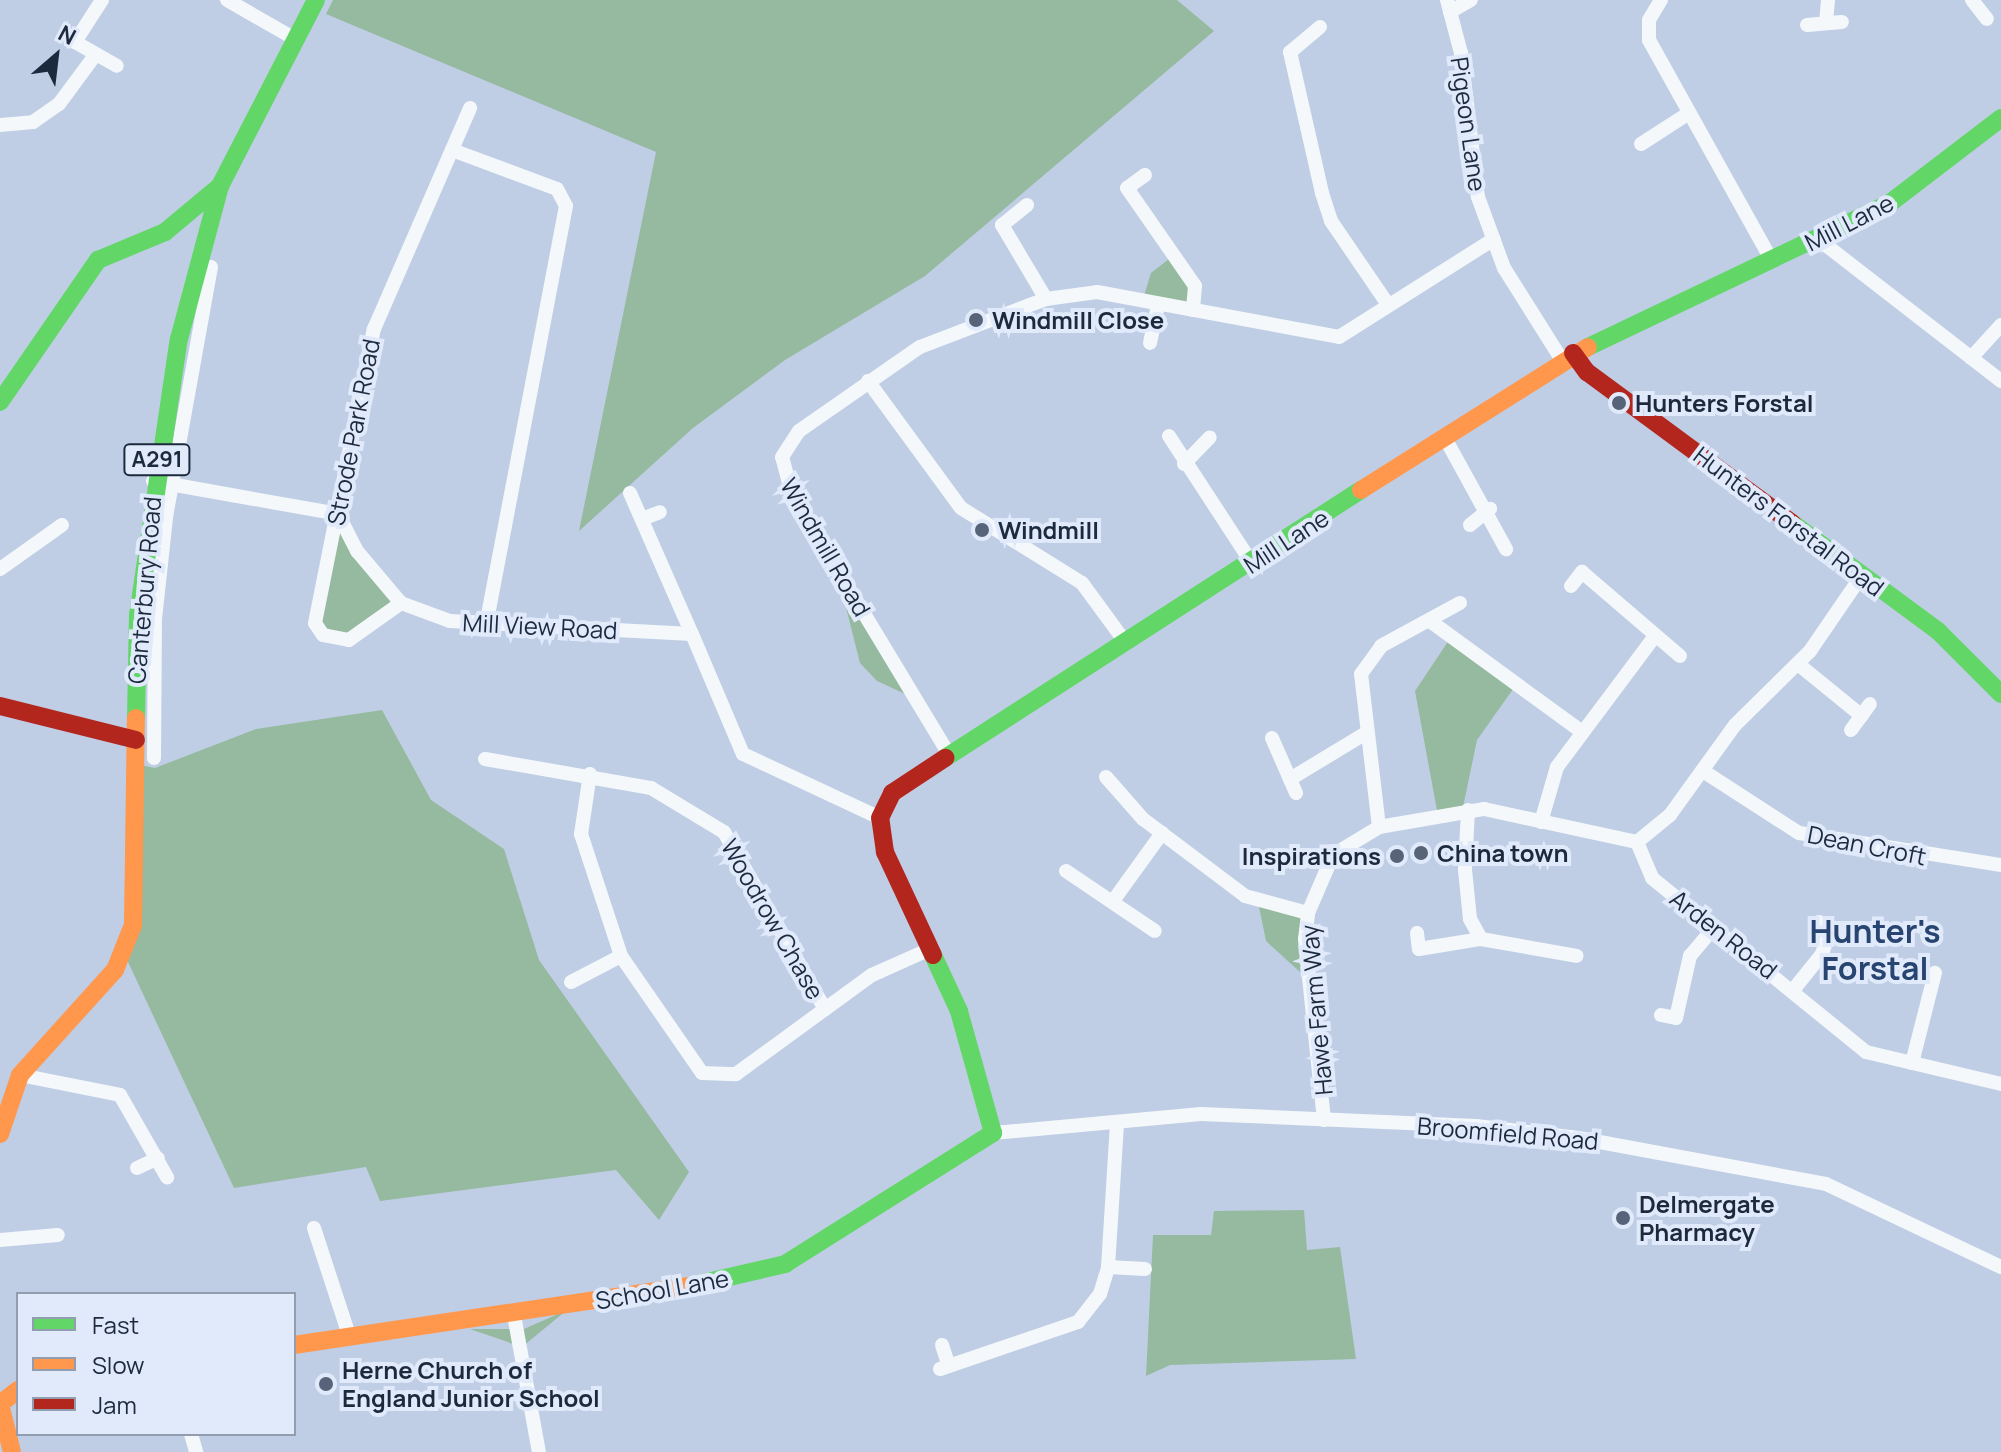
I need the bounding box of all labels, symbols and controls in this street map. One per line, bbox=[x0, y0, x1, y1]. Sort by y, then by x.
north arrow bbox=[16, 16, 96, 96]
text: N bbox=[53, 18, 81, 52]
street label: Pigeon Lane bbox=[1445, 55, 1493, 193]
street label: Mill Lane bbox=[1800, 187, 1898, 257]
place label: Windmill Close bbox=[992, 306, 1164, 334]
marker: Windmill Close bbox=[967, 311, 985, 329]
street label: Strode Park Road bbox=[321, 336, 385, 528]
place label: Hunters Forstal bbox=[1635, 389, 1813, 417]
marker: Hunters Forstal bbox=[1610, 394, 1628, 412]
street label: Hunters Forstal Road bbox=[1688, 440, 1890, 602]
road number: A291 bbox=[123, 442, 191, 478]
street label: Windmill Road bbox=[775, 473, 877, 621]
street label: Canterbury Road bbox=[121, 495, 167, 685]
street label: Mill Lane bbox=[1238, 503, 1334, 579]
place label: Windmill bbox=[998, 516, 1099, 544]
marker: Windmill bbox=[973, 521, 991, 539]
street label: Mill View Road bbox=[462, 608, 618, 644]
street label: Dean Croft bbox=[1805, 819, 1929, 871]
street label: Woodrow Chase bbox=[715, 834, 831, 1004]
place label: China town bbox=[1437, 839, 1568, 867]
place label: Inspirations bbox=[1242, 842, 1381, 870]
marker: China town bbox=[1412, 844, 1430, 862]
marker: Inspirations bbox=[1388, 847, 1406, 865]
street label: Arden Road bbox=[1665, 883, 1783, 985]
district label: Hunter's Forstal bbox=[1809, 913, 1941, 988]
street label: Hawe Farm Way bbox=[1294, 923, 1338, 1097]
street label: Broomfield Road bbox=[1416, 1111, 1600, 1155]
place label: Delmergate Pharmacy bbox=[1639, 1190, 1775, 1246]
marker: Delmergate Pharmacy bbox=[1614, 1209, 1632, 1227]
street label: School Lane bbox=[593, 1263, 731, 1315]
legend bbox=[16, 1292, 296, 1436]
text: Fast bbox=[92, 1308, 139, 1341]
text: Slow bbox=[92, 1348, 145, 1381]
place label: Herne Church of England Junior School bbox=[342, 1356, 600, 1412]
marker: Herne Church of England Junior School bbox=[317, 1375, 335, 1393]
text: Jam bbox=[92, 1388, 137, 1421]

